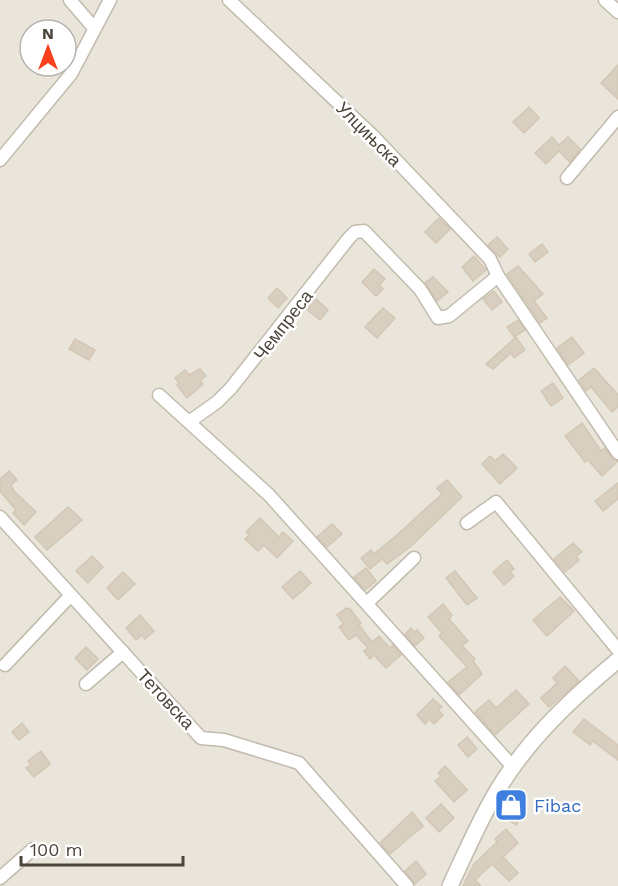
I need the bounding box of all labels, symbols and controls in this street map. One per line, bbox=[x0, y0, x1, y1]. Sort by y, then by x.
north arrow bbox=[18, 18, 78, 78]
text: N bbox=[42, 24, 54, 43]
street label: Улцињска bbox=[332, 97, 406, 171]
street label: Чемпреса bbox=[249, 285, 317, 364]
street label: Тетовска bbox=[133, 665, 200, 734]
shop icon: Fibac bbox=[493, 787, 529, 823]
place label: Fibac bbox=[534, 795, 581, 816]
scale bar bbox=[21, 829, 183, 867]
text: 100 m bbox=[30, 839, 83, 860]

